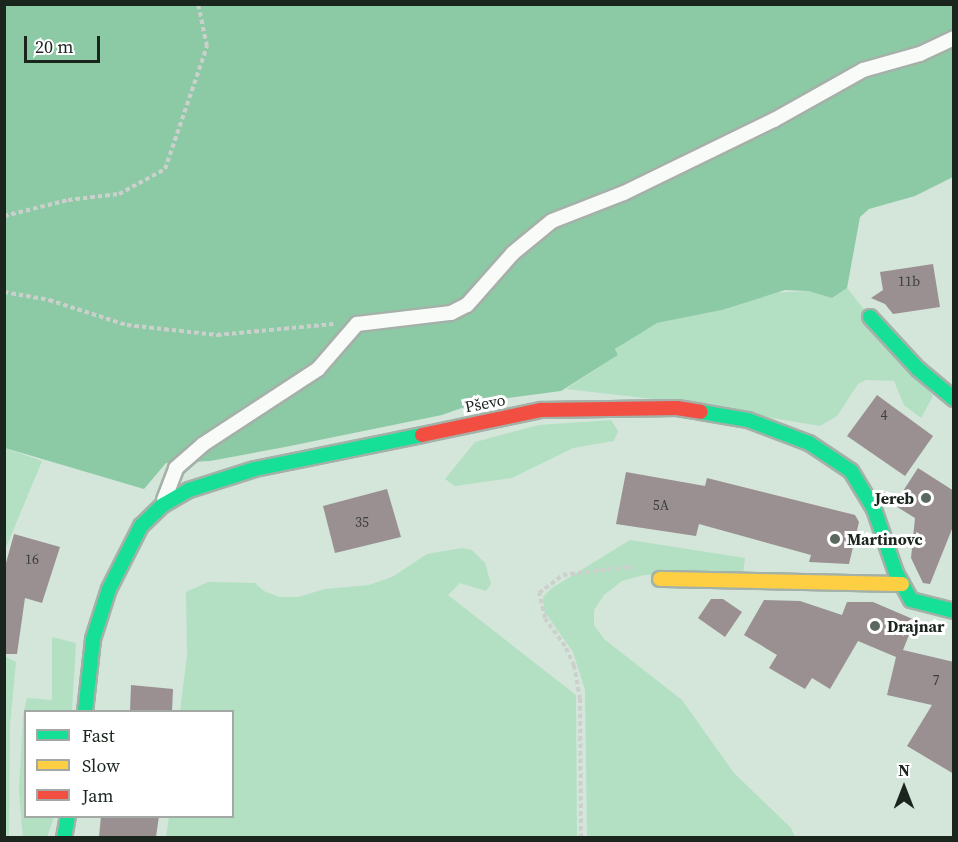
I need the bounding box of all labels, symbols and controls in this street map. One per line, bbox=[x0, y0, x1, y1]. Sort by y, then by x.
scale bar bbox=[27, 24, 104, 62]
text: 20 m bbox=[35, 34, 73, 59]
house number: 11b bbox=[898, 273, 920, 289]
street label: Pševo bbox=[463, 390, 507, 416]
house number: 4 bbox=[881, 407, 887, 423]
place label: Jereb bbox=[875, 488, 914, 508]
marker: Jereb bbox=[919, 491, 933, 505]
house number: 5A bbox=[653, 497, 669, 513]
house number: 35 bbox=[355, 514, 369, 530]
place label: Martinovc bbox=[847, 529, 923, 549]
marker: Martinovc bbox=[828, 532, 842, 546]
house number: 16 bbox=[25, 551, 39, 567]
place label: Drajnar bbox=[887, 616, 944, 636]
marker: Drajnar bbox=[868, 619, 882, 633]
house number: 7 bbox=[933, 672, 939, 688]
legend bbox=[24, 710, 234, 818]
text: Fast bbox=[82, 723, 115, 748]
text: Slow bbox=[82, 753, 120, 778]
north arrow bbox=[874, 758, 934, 818]
text: N bbox=[898, 759, 910, 781]
text: Jam bbox=[82, 783, 114, 808]

